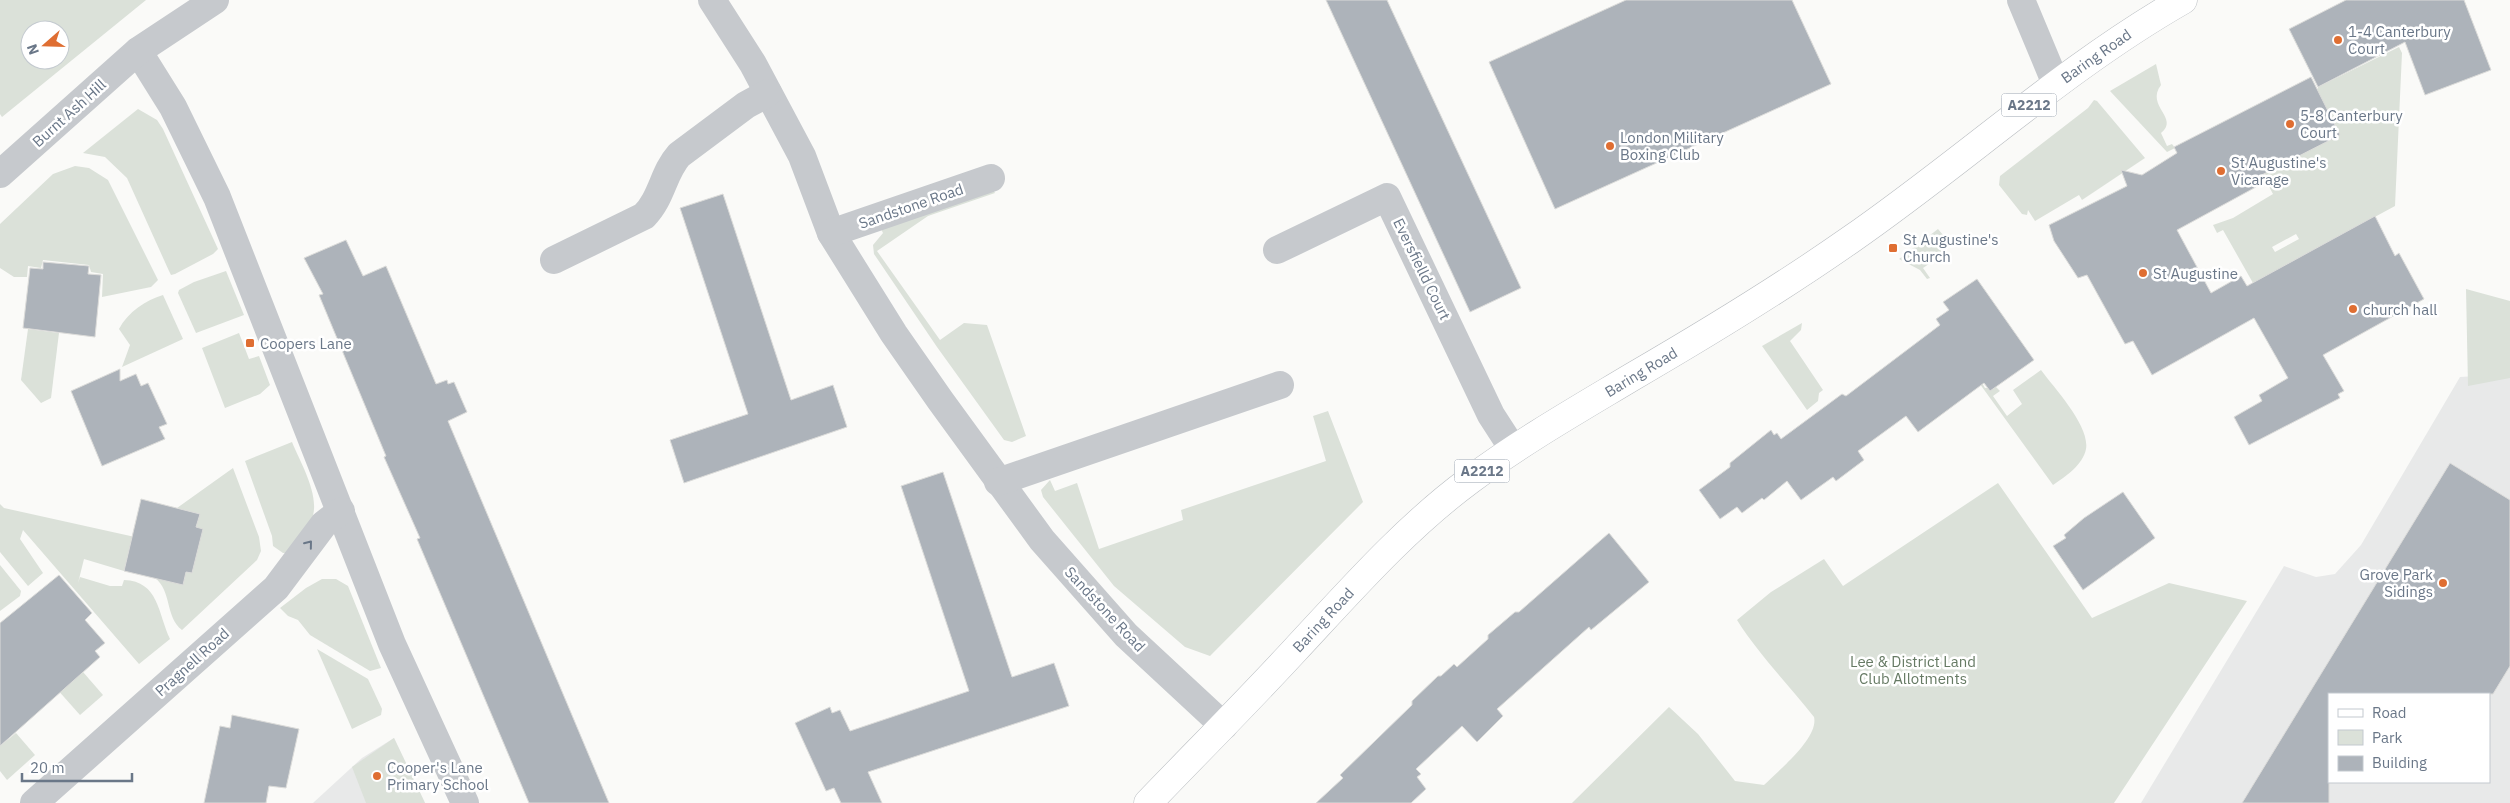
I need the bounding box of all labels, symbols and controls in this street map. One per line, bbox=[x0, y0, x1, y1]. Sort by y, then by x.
north arrow bbox=[20, 20, 70, 70]
place label: 1-4 Canterbury Court bbox=[2348, 22, 2451, 58]
street label: Baring Road bbox=[2057, 25, 2135, 87]
marker: 1-4 Canterbury Court bbox=[2332, 34, 2344, 46]
text: N bbox=[23, 42, 43, 57]
street label: Burnt Ash Hill bbox=[28, 75, 110, 151]
road number: A2212 bbox=[2002, 94, 2056, 116]
place label: 5-8 Canterbury Court bbox=[2300, 106, 2403, 142]
marker: 5-8 Canterbury Court bbox=[2284, 118, 2296, 130]
place label: London Military Boxing Club bbox=[1620, 128, 1724, 164]
marker: London Military Boxing Club bbox=[1604, 140, 1616, 152]
place label: St Augustine's Vicarage bbox=[2231, 153, 2327, 189]
marker: St Augustine's Vicarage bbox=[2215, 165, 2227, 177]
street label: Sandstone Road bbox=[856, 179, 966, 233]
street label: Eversfielld Court bbox=[1389, 215, 1455, 323]
place label: St Augustine's Church bbox=[1903, 230, 1999, 266]
marker: St Augustine's Church bbox=[1887, 242, 1899, 254]
place label: St Augustine bbox=[2153, 264, 2238, 283]
marker: St Augustine bbox=[2137, 267, 2149, 279]
place label: church hall bbox=[2363, 300, 2437, 319]
marker: church hall bbox=[2347, 303, 2359, 315]
place label: Coopers Lane bbox=[260, 334, 352, 353]
marker: Coopers Lane bbox=[244, 337, 256, 349]
street label: Baring Road bbox=[1601, 343, 1681, 401]
road number: A2212 bbox=[1454, 460, 1510, 482]
one-way arrow bbox=[303, 541, 311, 550]
street label: Sandstone Road bbox=[1061, 562, 1149, 656]
place label: Grove Park Sidings bbox=[2359, 565, 2433, 601]
marker: Grove Park Sidings bbox=[2437, 577, 2449, 589]
street label: Baring Road bbox=[1288, 584, 1358, 656]
street label: Pragnell Road bbox=[151, 624, 233, 700]
park label: Lee & District Land Club Allotments bbox=[1850, 652, 1976, 688]
legend bbox=[2328, 693, 2490, 783]
text: Road bbox=[2372, 703, 2407, 722]
text: Park bbox=[2372, 728, 2402, 747]
scale bar bbox=[22, 750, 132, 782]
text: Building bbox=[2372, 753, 2427, 772]
text: 20 m bbox=[30, 758, 65, 777]
place label: Cooper's Lane Primary School bbox=[387, 758, 489, 794]
marker: Cooper's Lane Primary School bbox=[371, 770, 383, 782]

